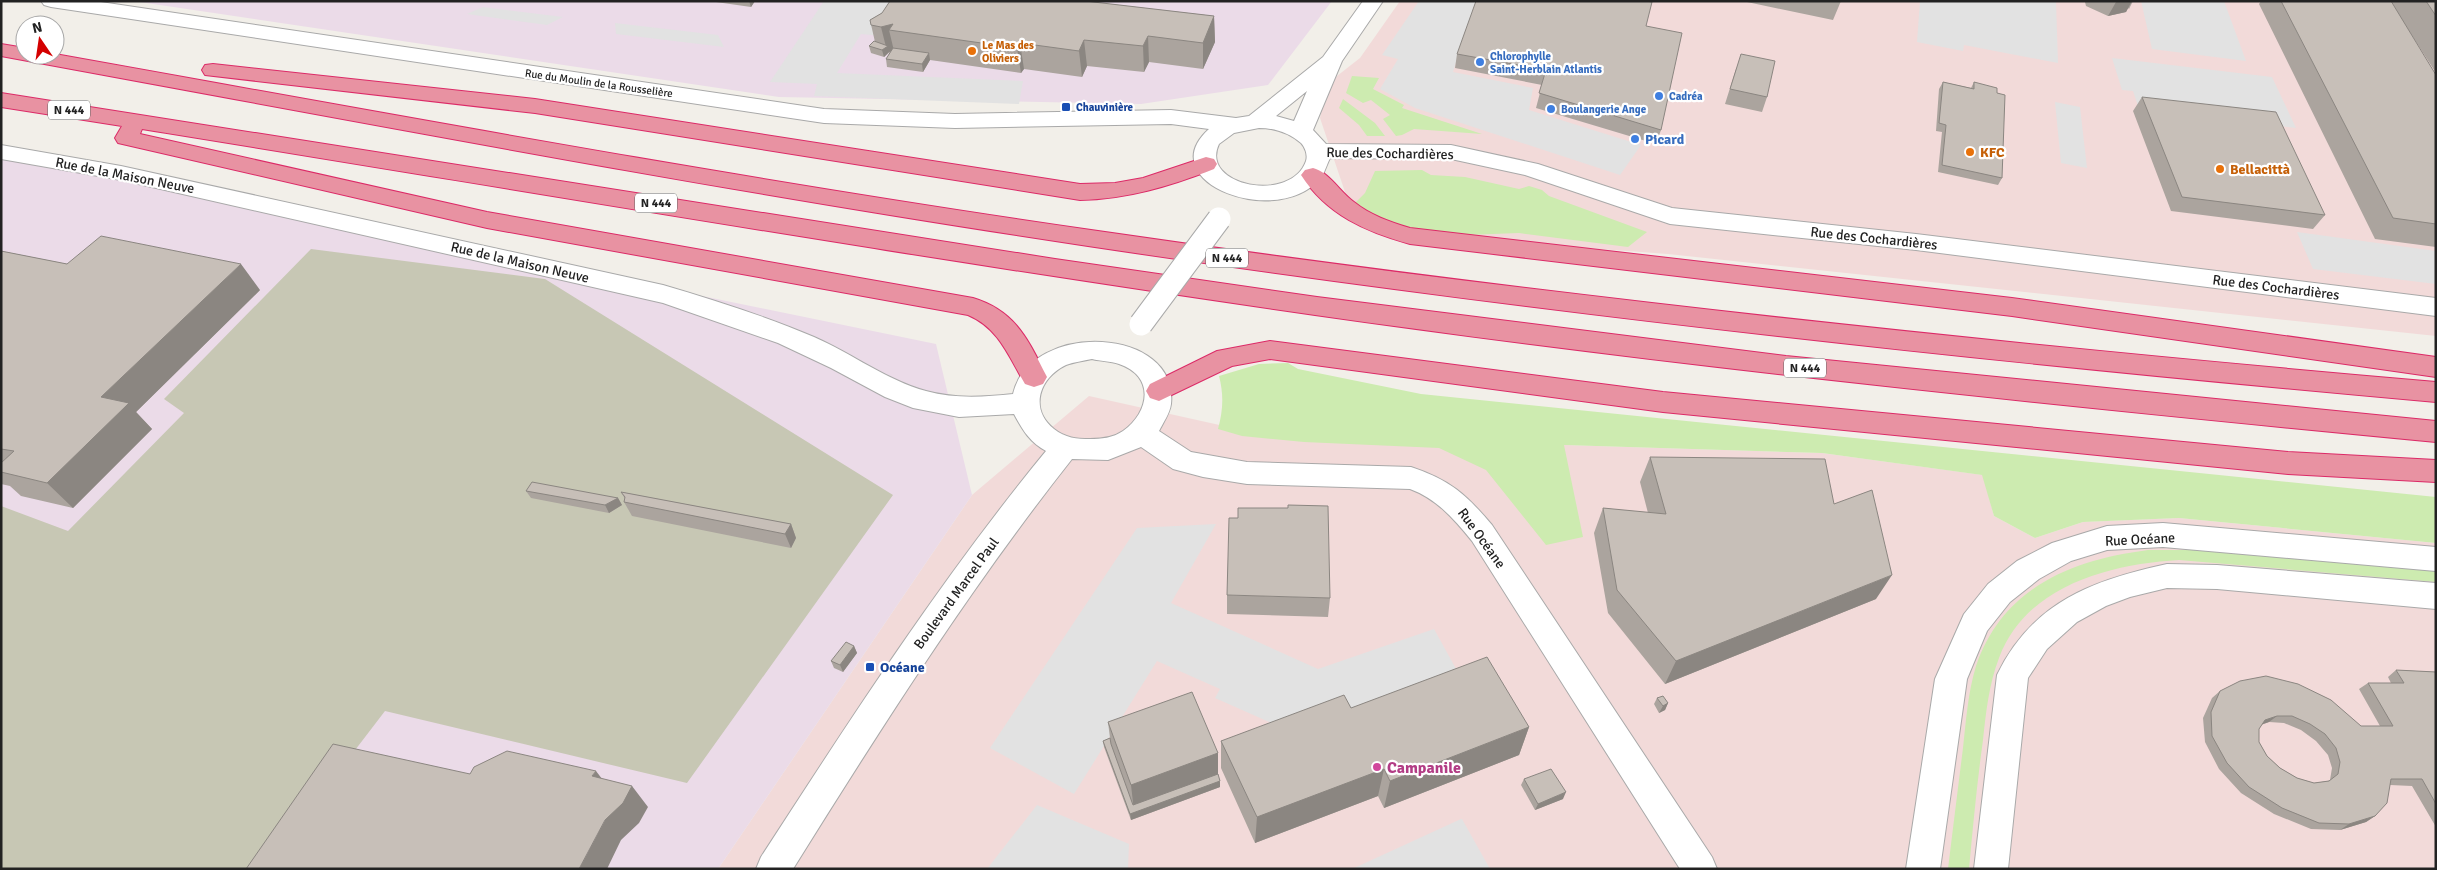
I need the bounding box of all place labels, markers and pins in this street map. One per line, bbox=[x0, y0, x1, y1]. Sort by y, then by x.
place label: Le Mas des Oliviers bbox=[982, 39, 1034, 65]
marker: Le Mas des Oliviers bbox=[966, 45, 978, 57]
place label: Chlorophylle Saint-Herblain Atlantis bbox=[1490, 50, 1602, 76]
marker: Chlorophylle Saint-Herblain Atlantis bbox=[1474, 56, 1486, 68]
marker: Cadréa bbox=[1653, 90, 1665, 102]
place label: Cadréa bbox=[1669, 90, 1703, 103]
marker: Chauvinière bbox=[1060, 101, 1072, 113]
place label: Chauvinière bbox=[1076, 101, 1134, 114]
marker: Boulangerie Ange bbox=[1545, 103, 1557, 115]
place label: Boulangerie Ange bbox=[1561, 103, 1647, 116]
place label: Picard bbox=[1645, 131, 1685, 148]
marker: Picard bbox=[1629, 133, 1641, 145]
place label: KFC bbox=[1980, 144, 2005, 161]
marker: KFC bbox=[1964, 146, 1976, 158]
place label: Bellacittà bbox=[2230, 161, 2290, 178]
marker: Bellacittà bbox=[2214, 163, 2226, 175]
place label: Océane bbox=[880, 659, 925, 676]
marker: Océane bbox=[864, 661, 876, 673]
place label: Campanile bbox=[1387, 758, 1461, 778]
marker: Campanile bbox=[1371, 761, 1383, 773]

